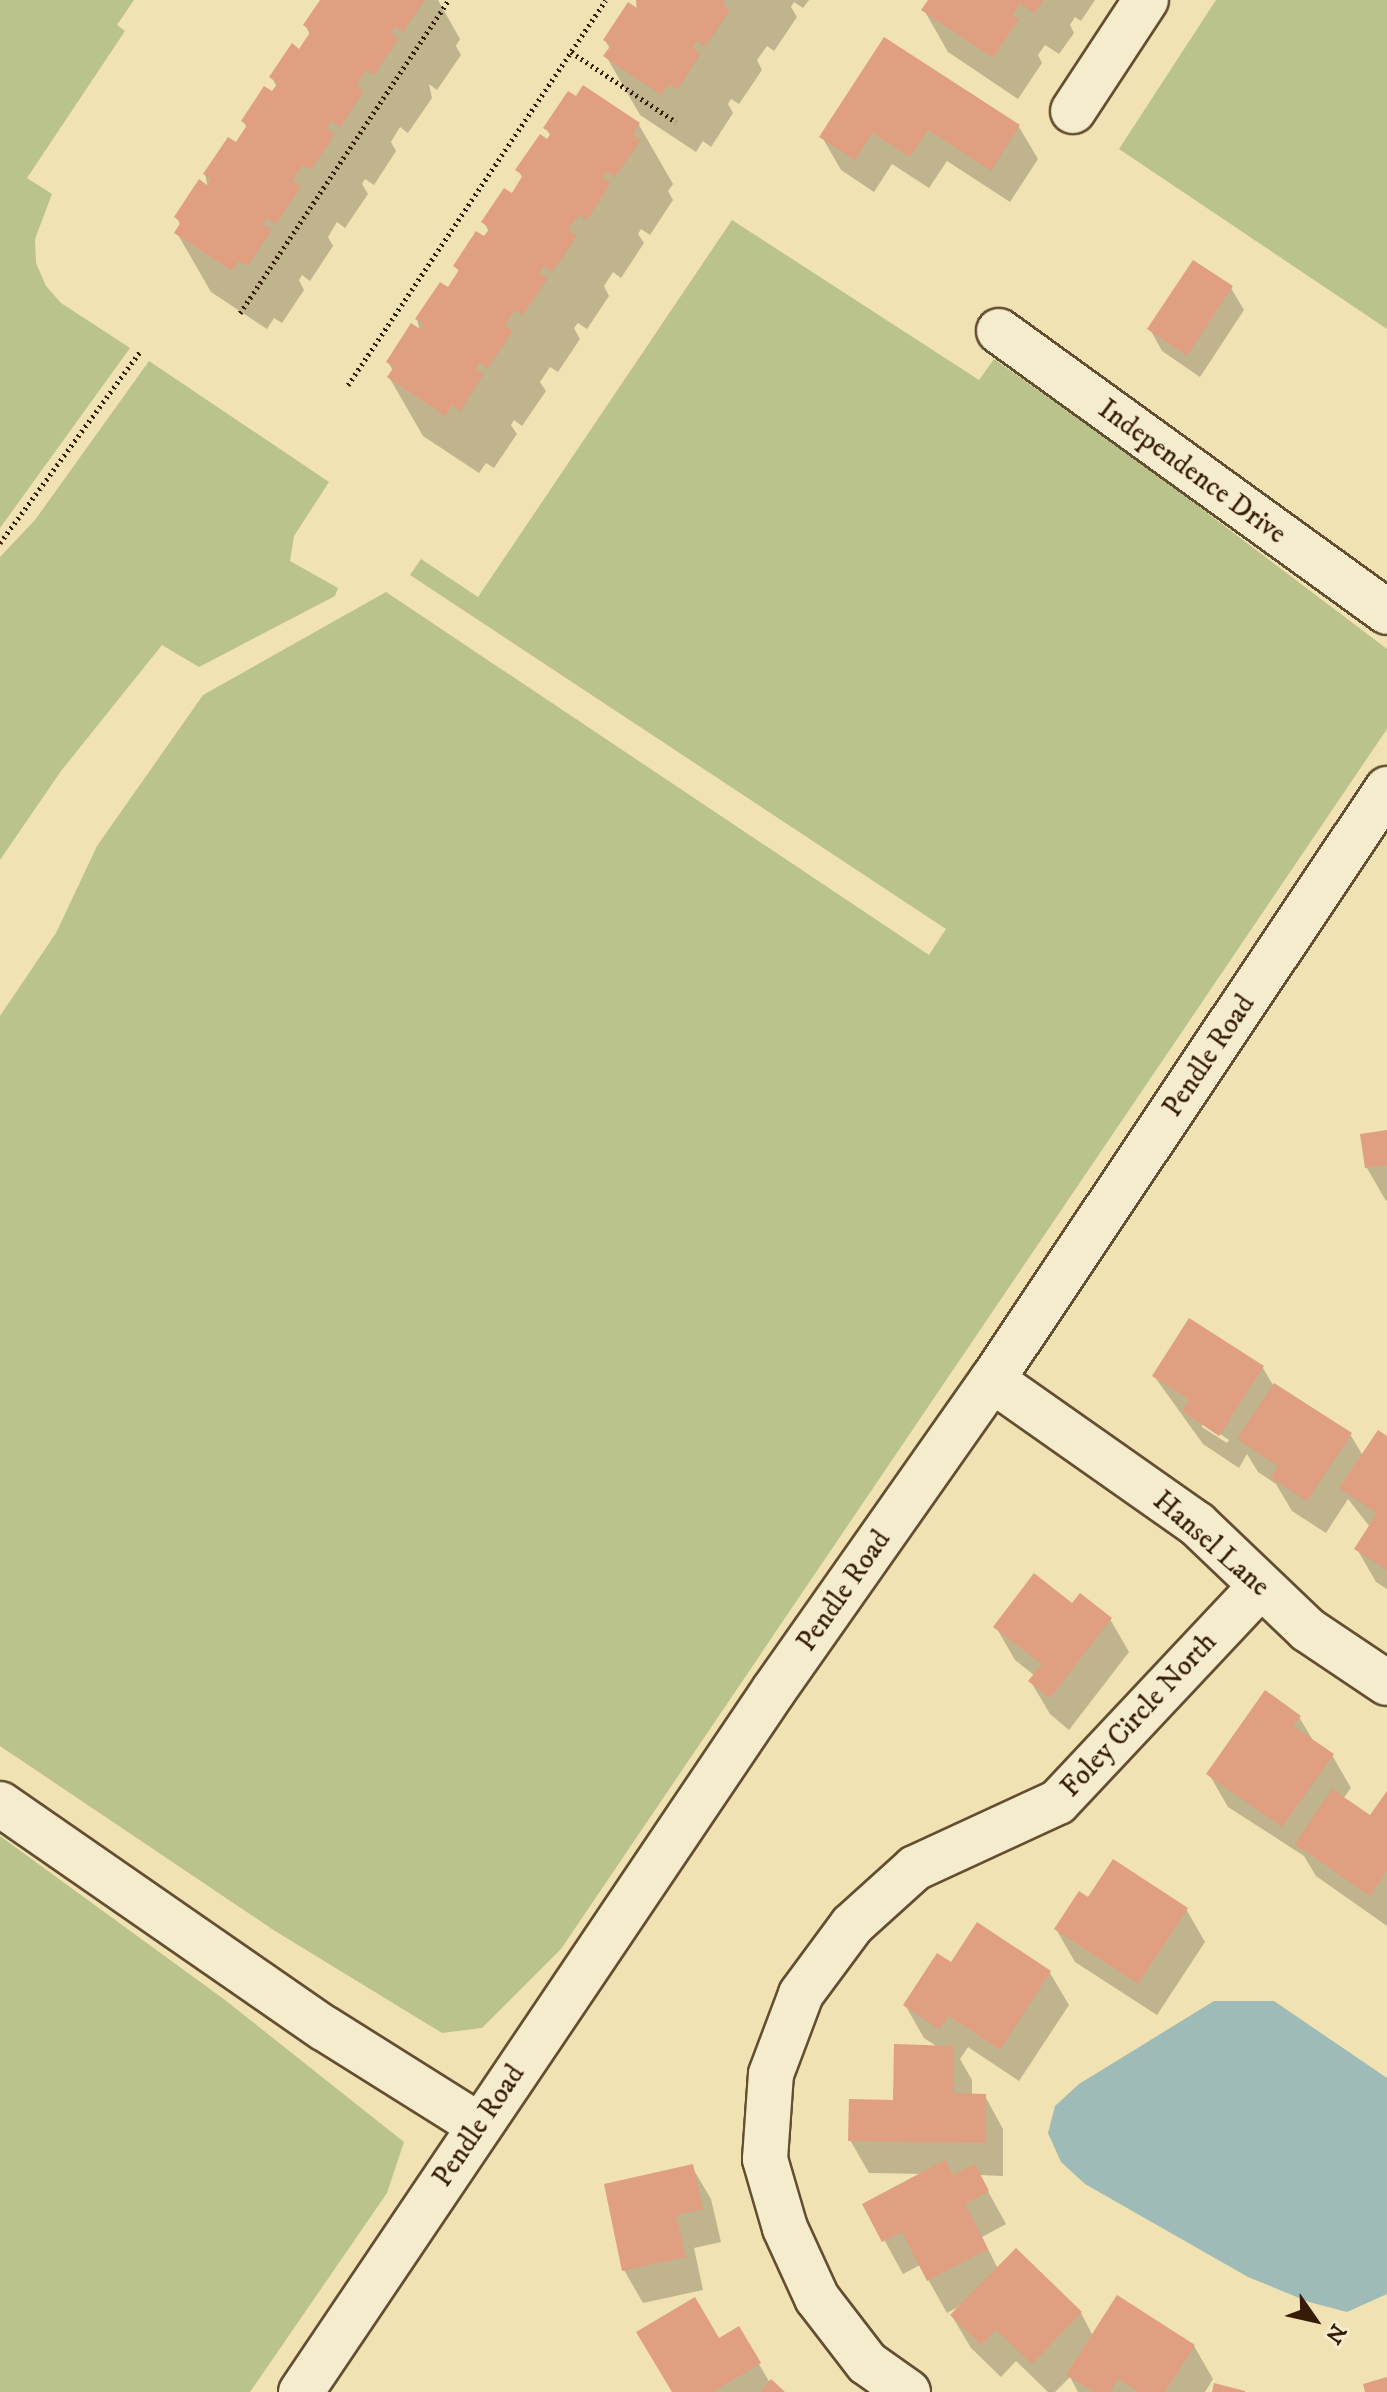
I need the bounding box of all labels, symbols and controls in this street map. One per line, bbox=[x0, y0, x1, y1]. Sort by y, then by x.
street label: Independence Drive bbox=[1092, 393, 1292, 551]
street label: Pendle Road bbox=[1156, 989, 1262, 1123]
street label: Hansel Lane bbox=[1146, 1484, 1276, 1604]
street label: Pendle Road bbox=[790, 1524, 898, 1658]
street label: Foley Circle North bbox=[1054, 1626, 1224, 1804]
street label: Pendle Road bbox=[426, 2059, 532, 2193]
north arrow bbox=[1275, 2280, 1355, 2360]
text: N bbox=[1319, 2319, 1352, 2349]

